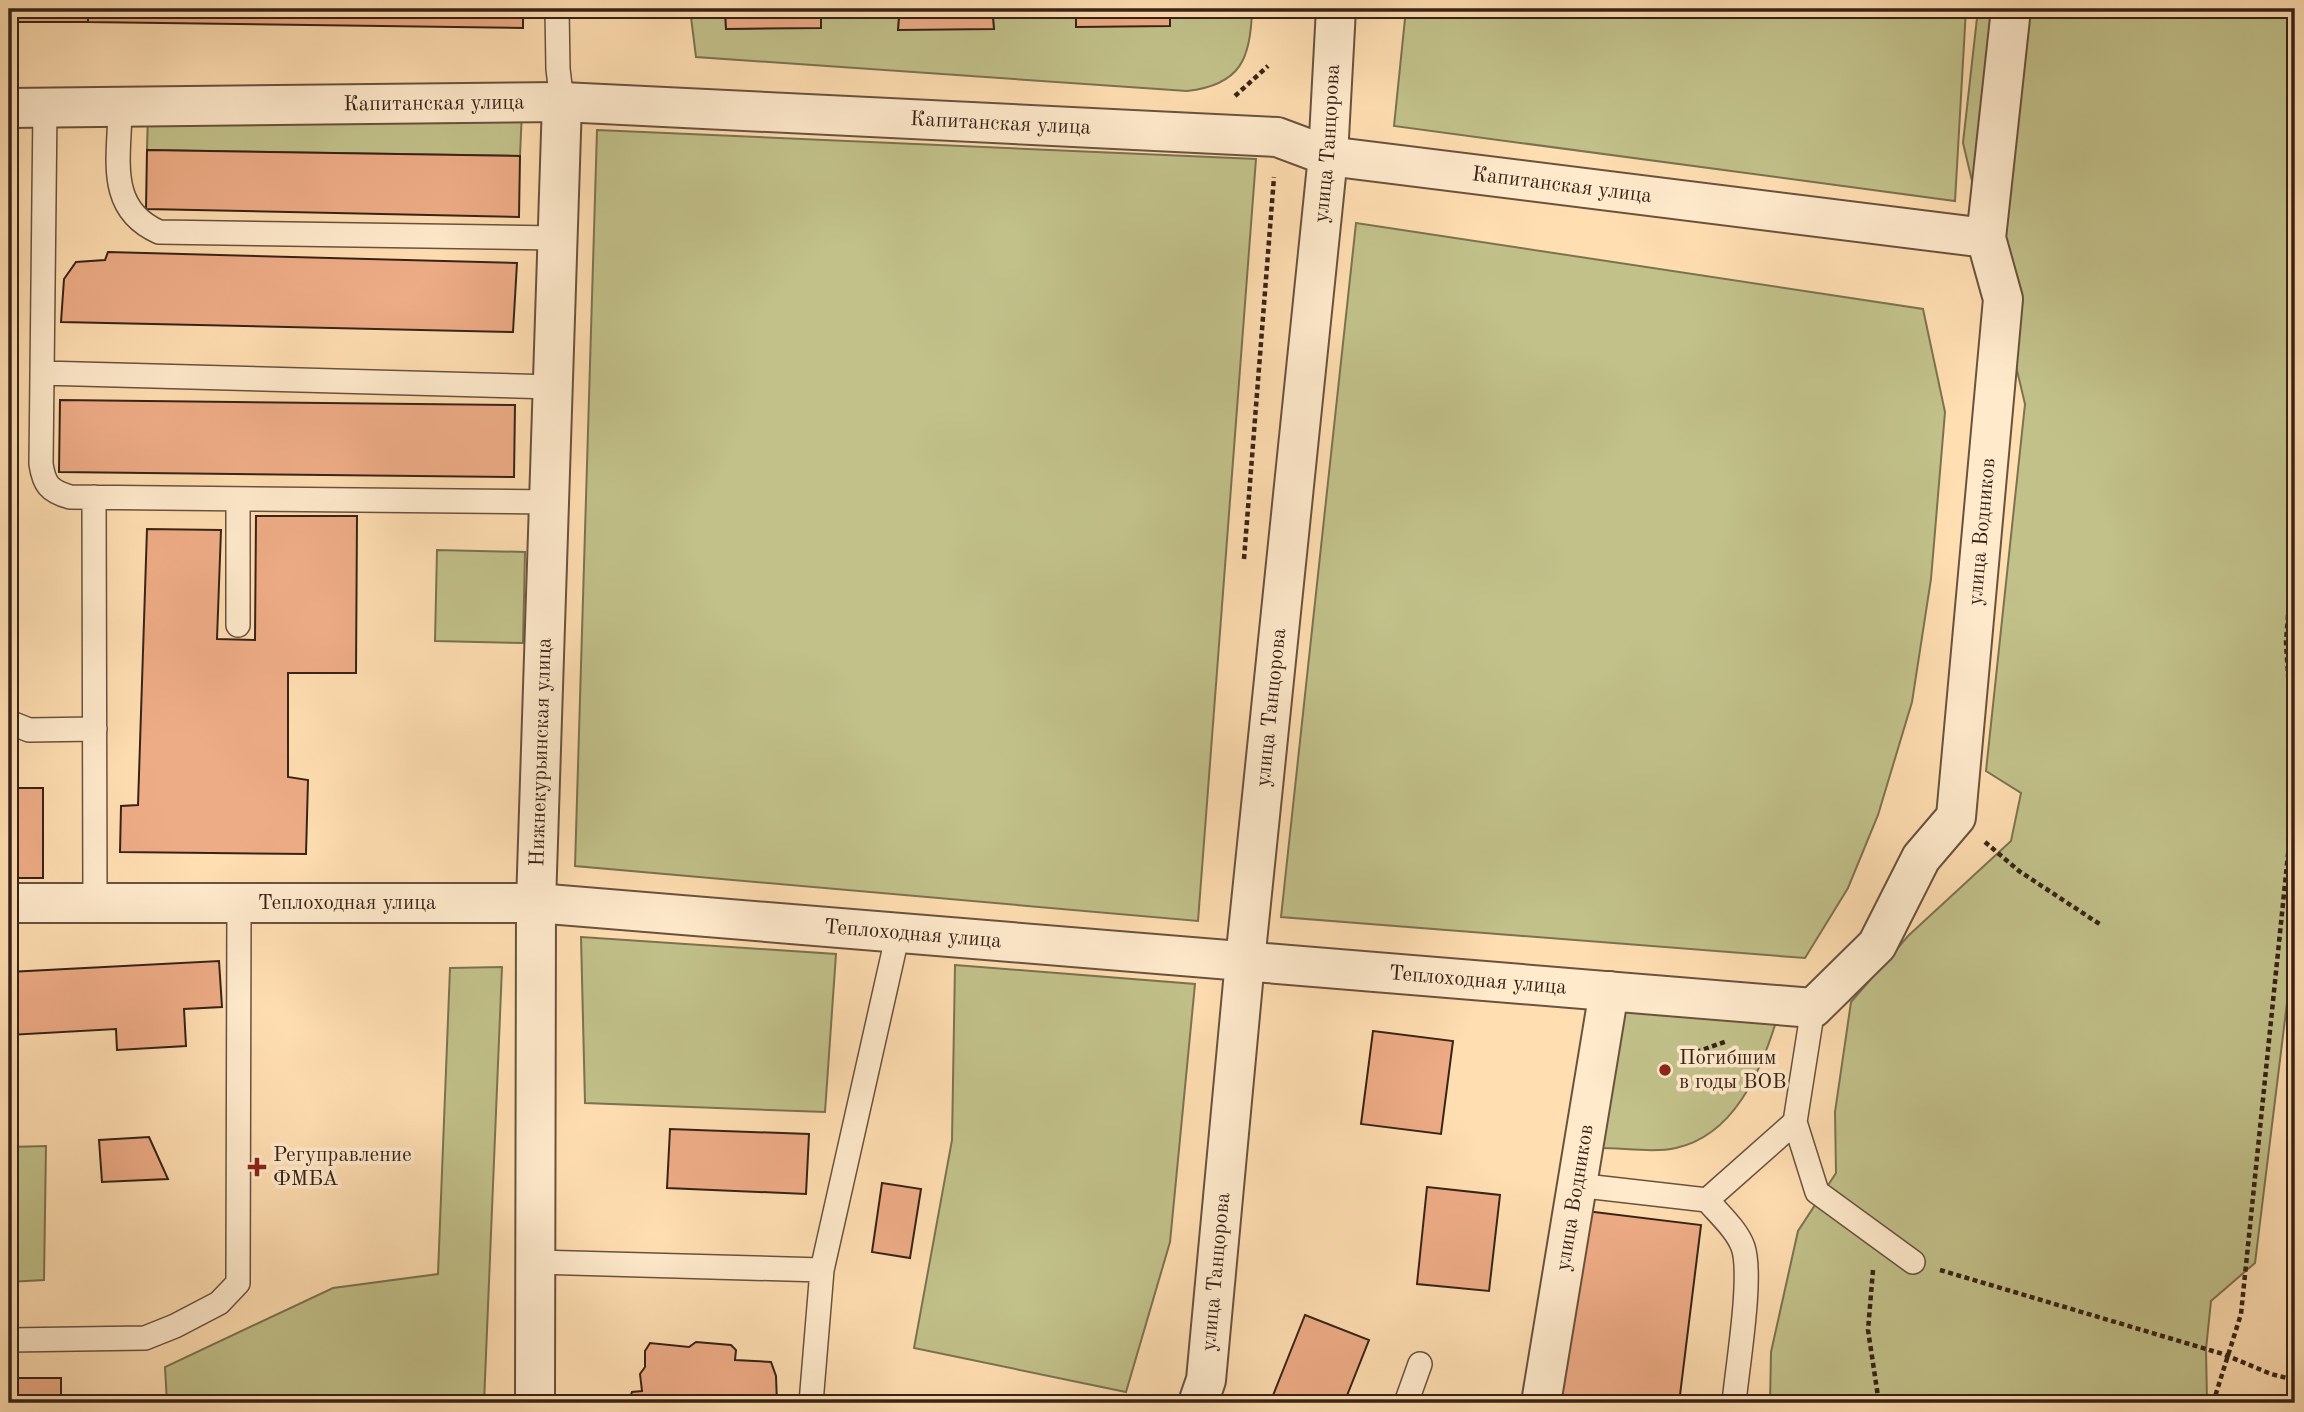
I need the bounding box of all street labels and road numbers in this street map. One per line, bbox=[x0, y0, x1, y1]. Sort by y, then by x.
street label: улица Танцорова bbox=[1311, 63, 1343, 224]
street label: Капитанская улица bbox=[343, 92, 525, 115]
street label: Капитанская улица bbox=[910, 109, 1091, 138]
street label: Капитанская улица bbox=[1471, 164, 1653, 207]
street label: улица Водников bbox=[1965, 457, 1999, 606]
street label: улица Танцорова bbox=[1253, 627, 1290, 788]
street label: Нижнекурьинская улица bbox=[527, 637, 555, 867]
street label: Теплоходная улица bbox=[258, 893, 436, 914]
street label: Теплоходная улица bbox=[823, 916, 1002, 952]
street label: Теплоходная улица bbox=[1388, 963, 1568, 998]
street label: улица Водников bbox=[1552, 1123, 1597, 1273]
street label: улица Танцорова bbox=[1198, 1192, 1234, 1352]

